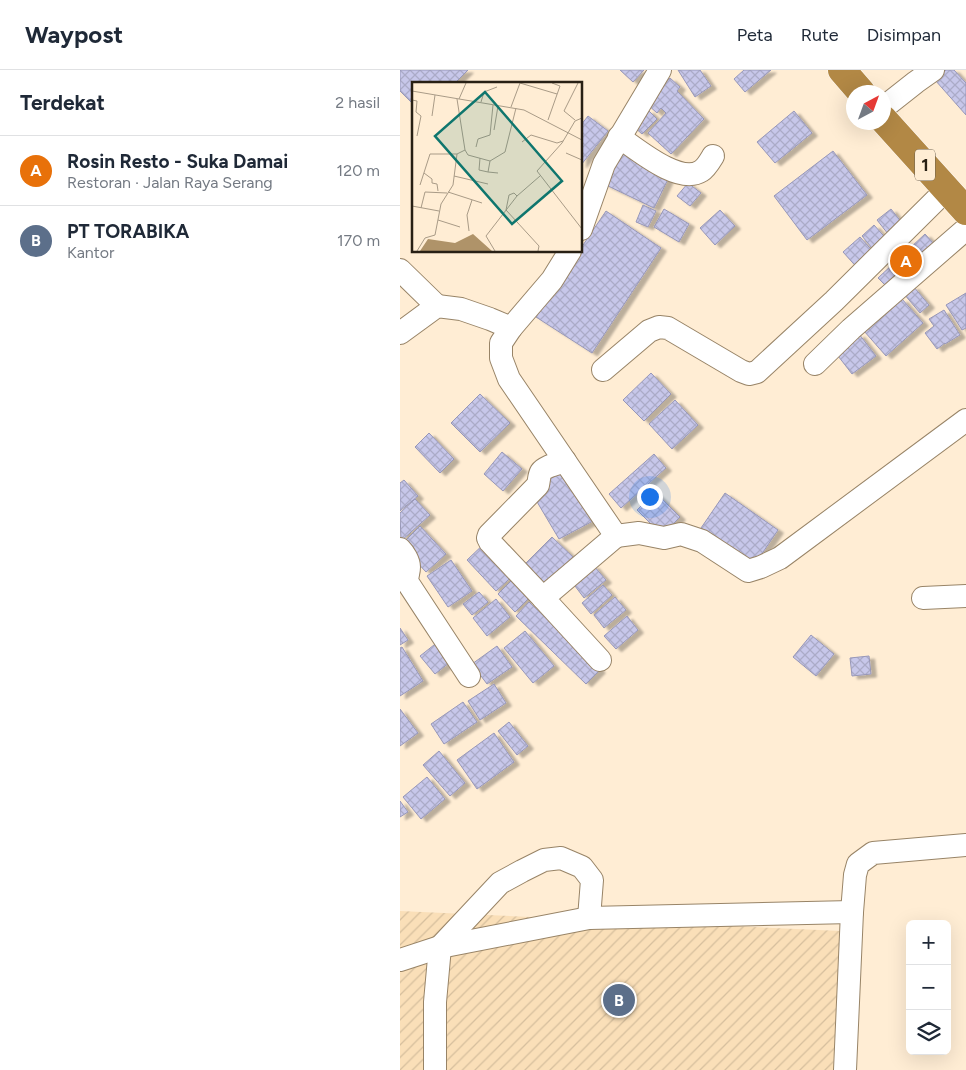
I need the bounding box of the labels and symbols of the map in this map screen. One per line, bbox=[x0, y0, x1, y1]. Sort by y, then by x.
inset map bbox=[412, 82, 582, 252]
north arrow bbox=[846, 85, 891, 130]
road number: 1 bbox=[915, 150, 935, 180]
pin: A bbox=[890, 242, 922, 280]
your location bbox=[637, 484, 663, 510]
pin: B bbox=[603, 981, 635, 1019]

